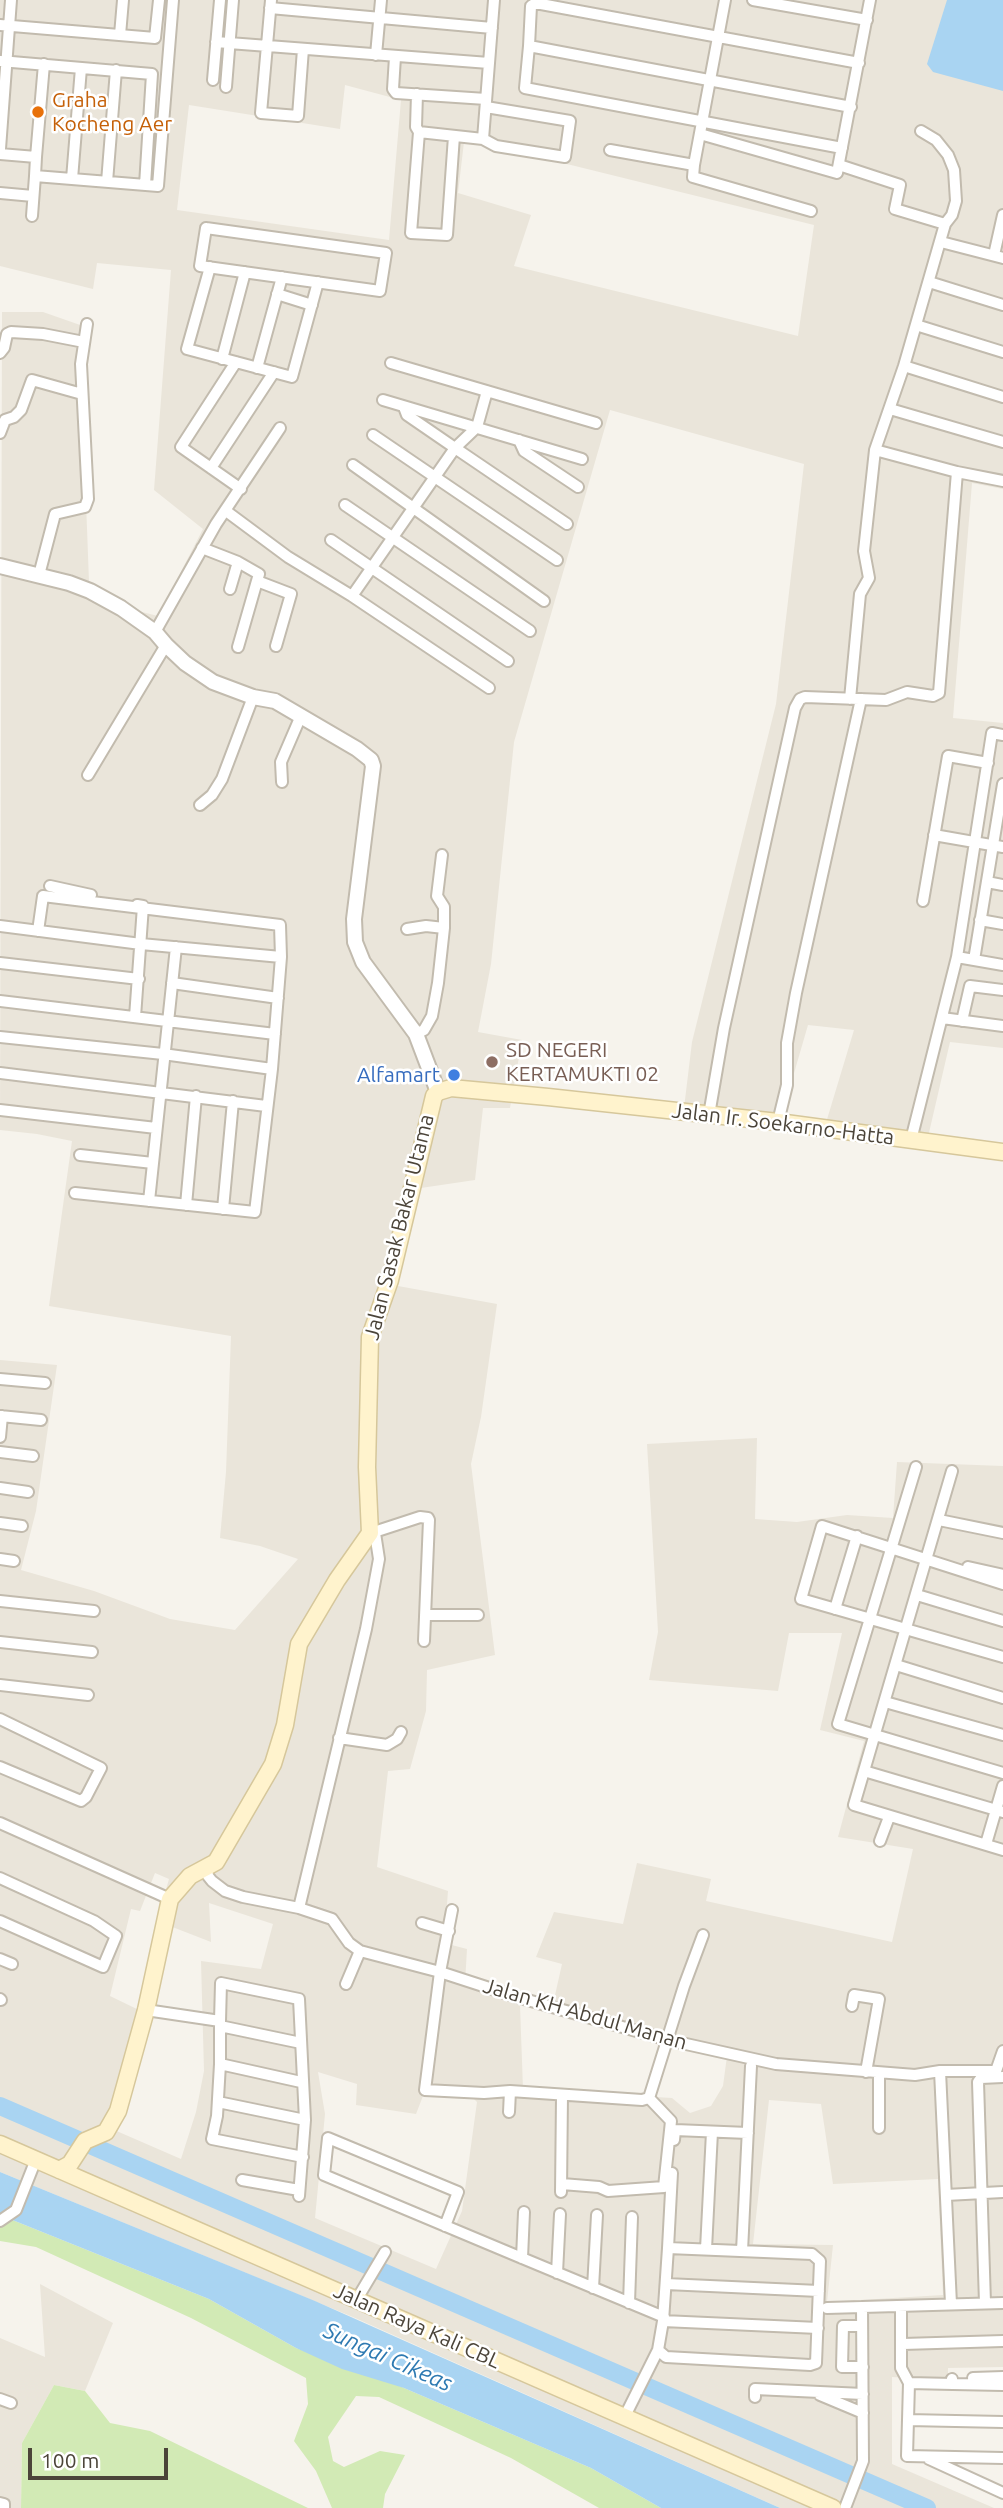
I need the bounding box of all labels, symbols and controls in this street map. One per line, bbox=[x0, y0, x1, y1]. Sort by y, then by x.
place label: Graha Kocheng Aer bbox=[52, 87, 172, 137]
marker: Graha Kocheng Aer bbox=[30, 104, 46, 120]
place label: SD NEGERI KERTAMUKTI 02 bbox=[506, 1037, 659, 1087]
marker: SD NEGERI KERTAMUKTI 02 bbox=[484, 1054, 500, 1070]
place label: Alfamart bbox=[357, 1062, 440, 1088]
marker: Alfamart bbox=[446, 1067, 462, 1083]
street label: Jalan Ir. Soekarno-Hatta bbox=[670, 1098, 896, 1150]
street label: Jalan Sasak Bakar Utama bbox=[359, 1111, 439, 1343]
street label: Jalan KH Abdul Manan bbox=[480, 1973, 690, 2055]
street label: Jalan Raya Kali CBL bbox=[330, 2278, 504, 2374]
water label: Sungai Cikeas bbox=[319, 2316, 457, 2398]
scale bar bbox=[32, 2434, 172, 2478]
text: 100 m bbox=[41, 2448, 99, 2472]

